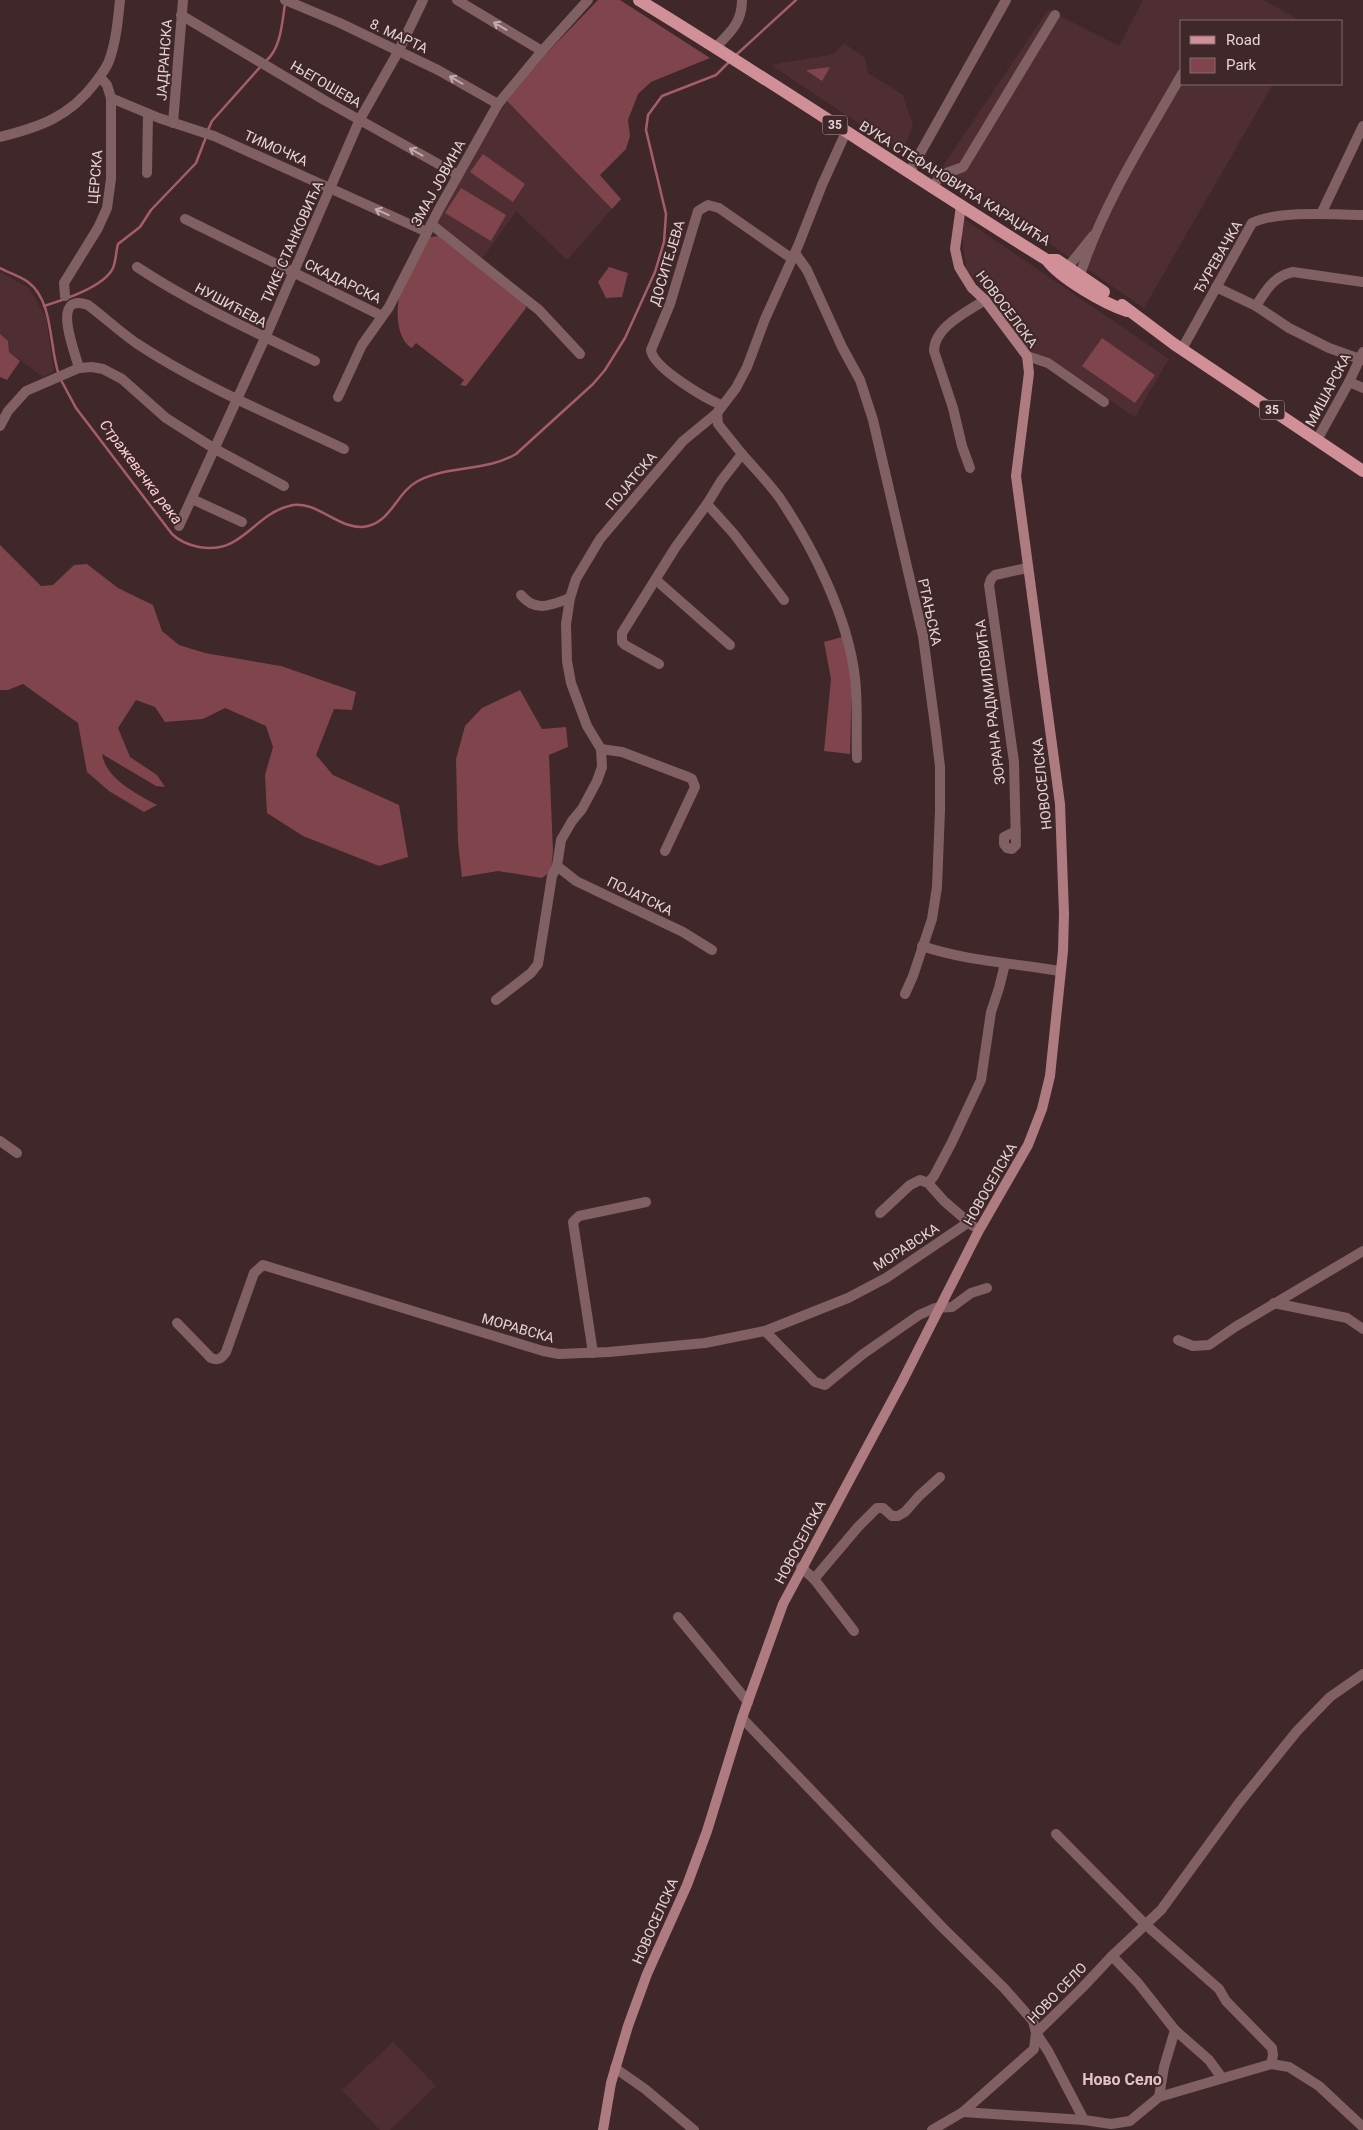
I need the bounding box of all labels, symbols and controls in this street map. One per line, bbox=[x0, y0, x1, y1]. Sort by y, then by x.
street label: 8. МАРТА bbox=[367, 16, 431, 56]
street label: ЈАДРАНСКА bbox=[153, 19, 175, 101]
one-way arrow bbox=[493, 20, 507, 30]
legend bbox=[1180, 20, 1343, 85]
text: Road bbox=[1226, 31, 1260, 49]
text: Park bbox=[1226, 56, 1257, 74]
street label: ЊЕГОШЕВА bbox=[288, 57, 364, 111]
one-way arrow bbox=[449, 75, 463, 85]
road number: 35 bbox=[822, 116, 848, 134]
street label: ВУКА СТЕФАНОВИЋА КАРАЏИЋА bbox=[857, 117, 1053, 249]
street label: ТИМОЧКА bbox=[242, 127, 310, 169]
street label: ЗМАЈ ЈОВИНА bbox=[408, 137, 468, 229]
one-way arrow bbox=[409, 146, 423, 156]
street label: ЦЕРСКА bbox=[85, 149, 105, 205]
street label: ТИКЕ СТАНКОВИЋА bbox=[258, 178, 326, 306]
one-way arrow bbox=[375, 206, 390, 216]
street label: ДОСИТЕЈЕВА bbox=[646, 218, 688, 308]
street label: ЂУРЕВАЧКА bbox=[1191, 218, 1245, 296]
street label: СКАДАРСКА bbox=[302, 256, 384, 306]
street label: НОВОСЕЛСКА bbox=[973, 267, 1041, 351]
street label: НУШИЋЕВА bbox=[192, 279, 270, 331]
street label: МИШАРСКА bbox=[1302, 351, 1354, 429]
road number: 35 bbox=[1260, 400, 1284, 420]
water label: Стражевачка река bbox=[96, 416, 186, 528]
street label: ПОЈАТСКА bbox=[602, 449, 660, 513]
street label: РТАЊСКА bbox=[915, 577, 945, 647]
street label: ЗОРАНА РАДМИЛОВИЋА bbox=[972, 619, 1008, 785]
street label: НОВОСЕЛСКА bbox=[1029, 737, 1055, 831]
street label: ПОЈАТСКА bbox=[605, 873, 675, 919]
street label: НОВОСЕЛСКА bbox=[960, 1140, 1020, 1228]
street label: МОРАВСКА bbox=[870, 1220, 942, 1274]
street label: МОРАВСКА bbox=[480, 1310, 556, 1346]
street label: НОВОСЕЛСКА bbox=[771, 1498, 829, 1586]
street label: НОВОСЕЛСКА bbox=[629, 1876, 681, 1966]
street label: НОВО СЕЛО bbox=[1024, 1959, 1090, 2027]
district label: Ново Село bbox=[1082, 2070, 1162, 2089]

